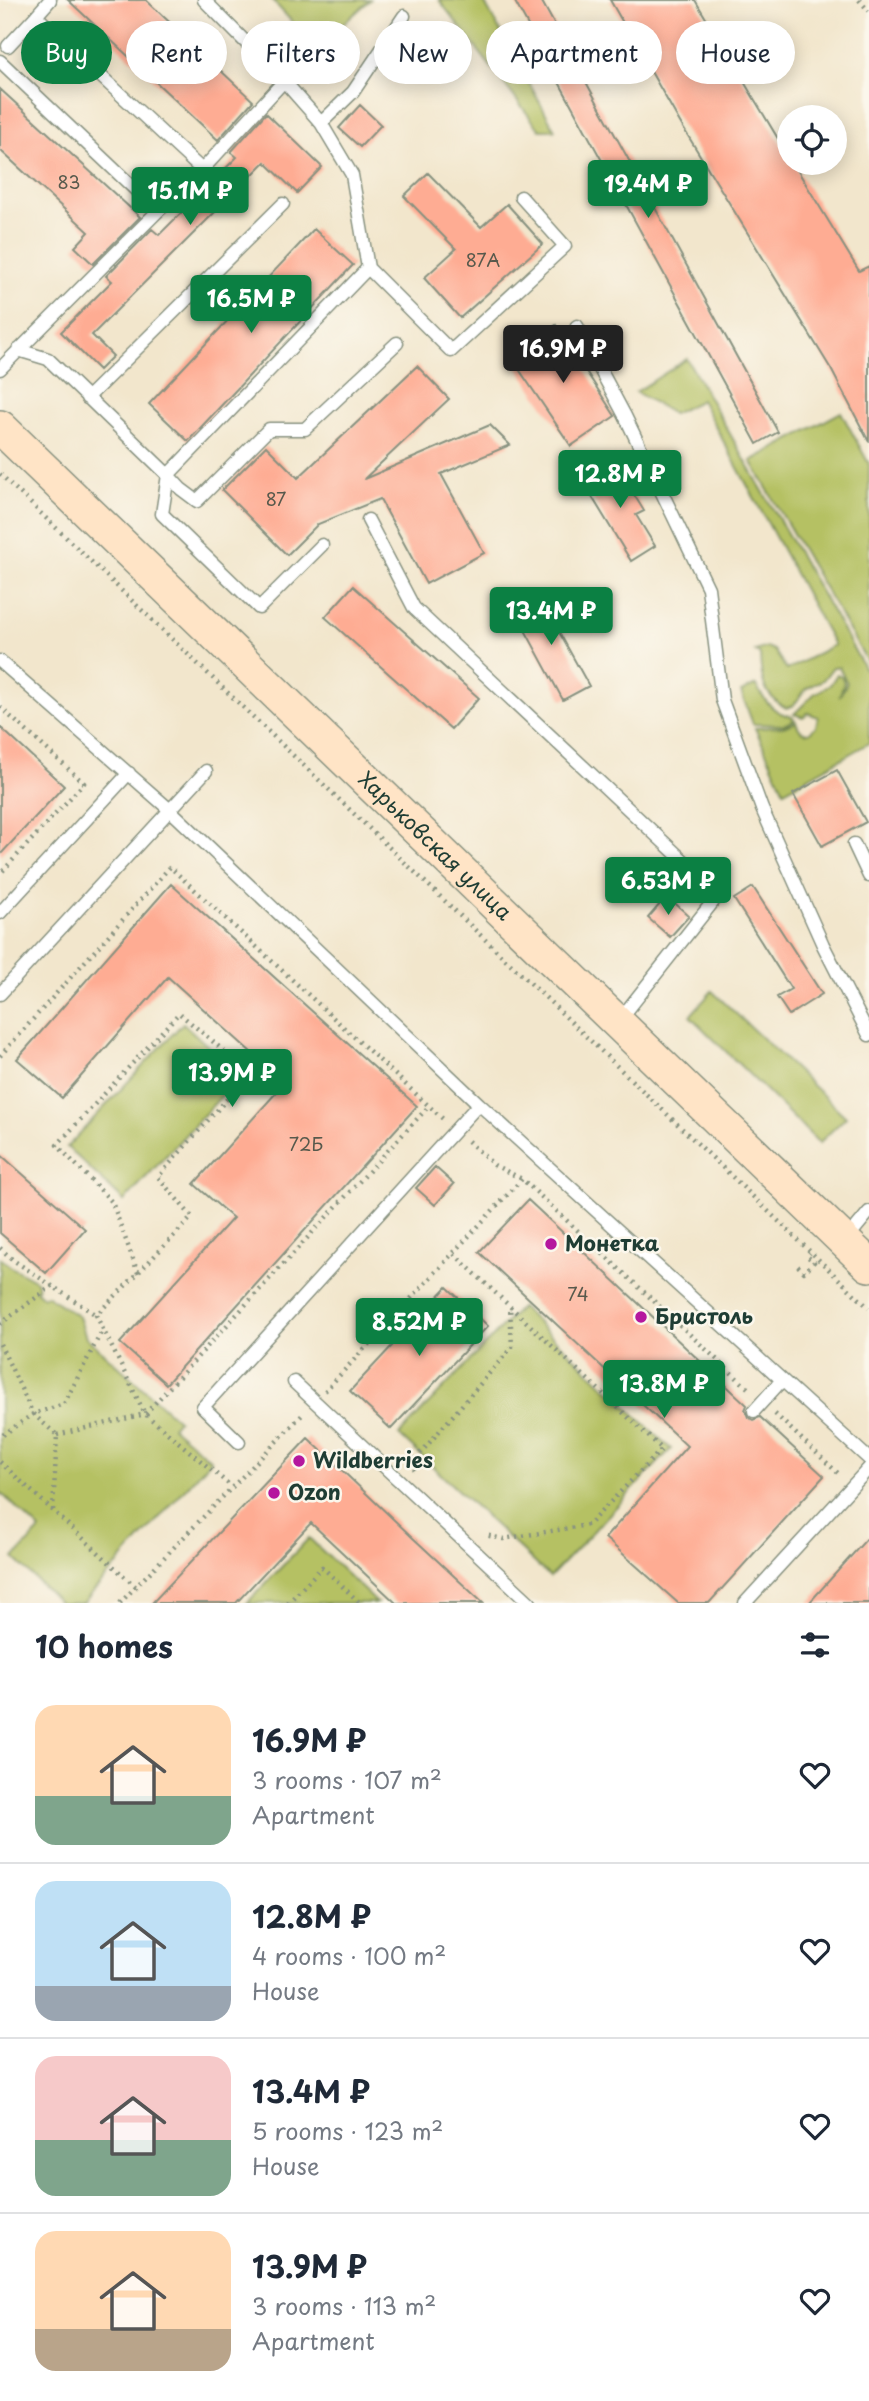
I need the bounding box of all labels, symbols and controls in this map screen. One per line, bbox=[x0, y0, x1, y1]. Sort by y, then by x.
chip: Buy bbox=[21, 21, 112, 84]
chip: Rent bbox=[126, 21, 227, 84]
chip: Filters bbox=[241, 21, 360, 84]
chip: New bbox=[374, 21, 472, 84]
chip: Apartment bbox=[486, 21, 662, 84]
chip: House bbox=[676, 21, 795, 84]
map controls bbox=[777, 105, 847, 175]
button: locate bbox=[777, 105, 847, 175]
pin: 19.4M ₽ bbox=[583, 160, 713, 220]
text: 19.4M ₽ bbox=[604, 165, 692, 200]
house number: 83 bbox=[58, 168, 80, 195]
pin: 15.1M ₽ bbox=[125, 168, 255, 227]
text: 15.1M ₽ bbox=[148, 172, 232, 207]
house number: 87А bbox=[466, 246, 500, 273]
pin: 16.5M ₽ bbox=[186, 276, 316, 335]
text: 16.5M ₽ bbox=[206, 280, 296, 315]
pin: 16.9M ₽ bbox=[498, 326, 628, 385]
text: 16.9M ₽ bbox=[519, 330, 607, 365]
pin: 12.8M ₽ bbox=[555, 450, 685, 510]
text: 12.8M ₽ bbox=[574, 455, 666, 490]
house number: 87 bbox=[266, 485, 286, 512]
pin: 13.4M ₽ bbox=[486, 588, 616, 647]
text: 13.4M ₽ bbox=[506, 592, 596, 627]
street label: Харьковская улица bbox=[352, 763, 521, 927]
pin: 6.53M ₽ bbox=[603, 858, 733, 917]
text: 6.53M ₽ bbox=[621, 862, 715, 897]
pin: 13.9M ₽ bbox=[167, 1050, 297, 1109]
text: 13.9M ₽ bbox=[188, 1054, 276, 1089]
house number: 72Б bbox=[289, 1130, 323, 1157]
place label: Монетка bbox=[565, 1226, 659, 1258]
marker: Монетка bbox=[543, 1236, 559, 1252]
house number: 74 bbox=[567, 1280, 589, 1307]
pin: 8.52M ₽ bbox=[354, 1298, 484, 1358]
place label: Бристоль bbox=[655, 1299, 753, 1331]
text: 8.52M ₽ bbox=[372, 1303, 466, 1338]
marker: Бристоль bbox=[633, 1309, 649, 1325]
pin: 13.8M ₽ bbox=[599, 1360, 729, 1420]
text: 13.8M ₽ bbox=[619, 1365, 709, 1400]
place label: Wildberries bbox=[313, 1443, 433, 1475]
marker: Wildberries bbox=[291, 1453, 307, 1469]
place label: Ozon bbox=[288, 1475, 341, 1507]
marker: Ozon bbox=[266, 1485, 282, 1501]
text: 10 homes bbox=[35, 1623, 173, 1668]
icon: filters bbox=[796, 1626, 834, 1664]
text: 16.9M ₽ bbox=[252, 1717, 366, 1762]
icon: home bbox=[91, 1733, 175, 1817]
icon: heart bbox=[796, 1756, 834, 1794]
text: 3 rooms · 107 m² bbox=[252, 1762, 442, 1797]
text: Apartment bbox=[252, 1797, 375, 1832]
text: 12.8M ₽ bbox=[252, 1893, 371, 1938]
icon: home bbox=[91, 1909, 175, 1993]
icon: heart bbox=[796, 1932, 834, 1970]
text: 4 rooms · 100 m² bbox=[252, 1938, 446, 1973]
text: House bbox=[252, 1973, 319, 2008]
text: 13.4M ₽ bbox=[252, 2068, 370, 2113]
icon: home bbox=[91, 2084, 175, 2168]
icon: heart bbox=[796, 2107, 834, 2145]
text: 5 rooms · 123 m² bbox=[252, 2113, 443, 2148]
text: House bbox=[252, 2148, 319, 2183]
text: 13.9M ₽ bbox=[252, 2243, 367, 2288]
icon: home bbox=[91, 2259, 175, 2343]
icon: heart bbox=[796, 2282, 834, 2320]
text: 3 rooms · 113 m² bbox=[252, 2288, 436, 2323]
text: Apartment bbox=[252, 2323, 375, 2358]

